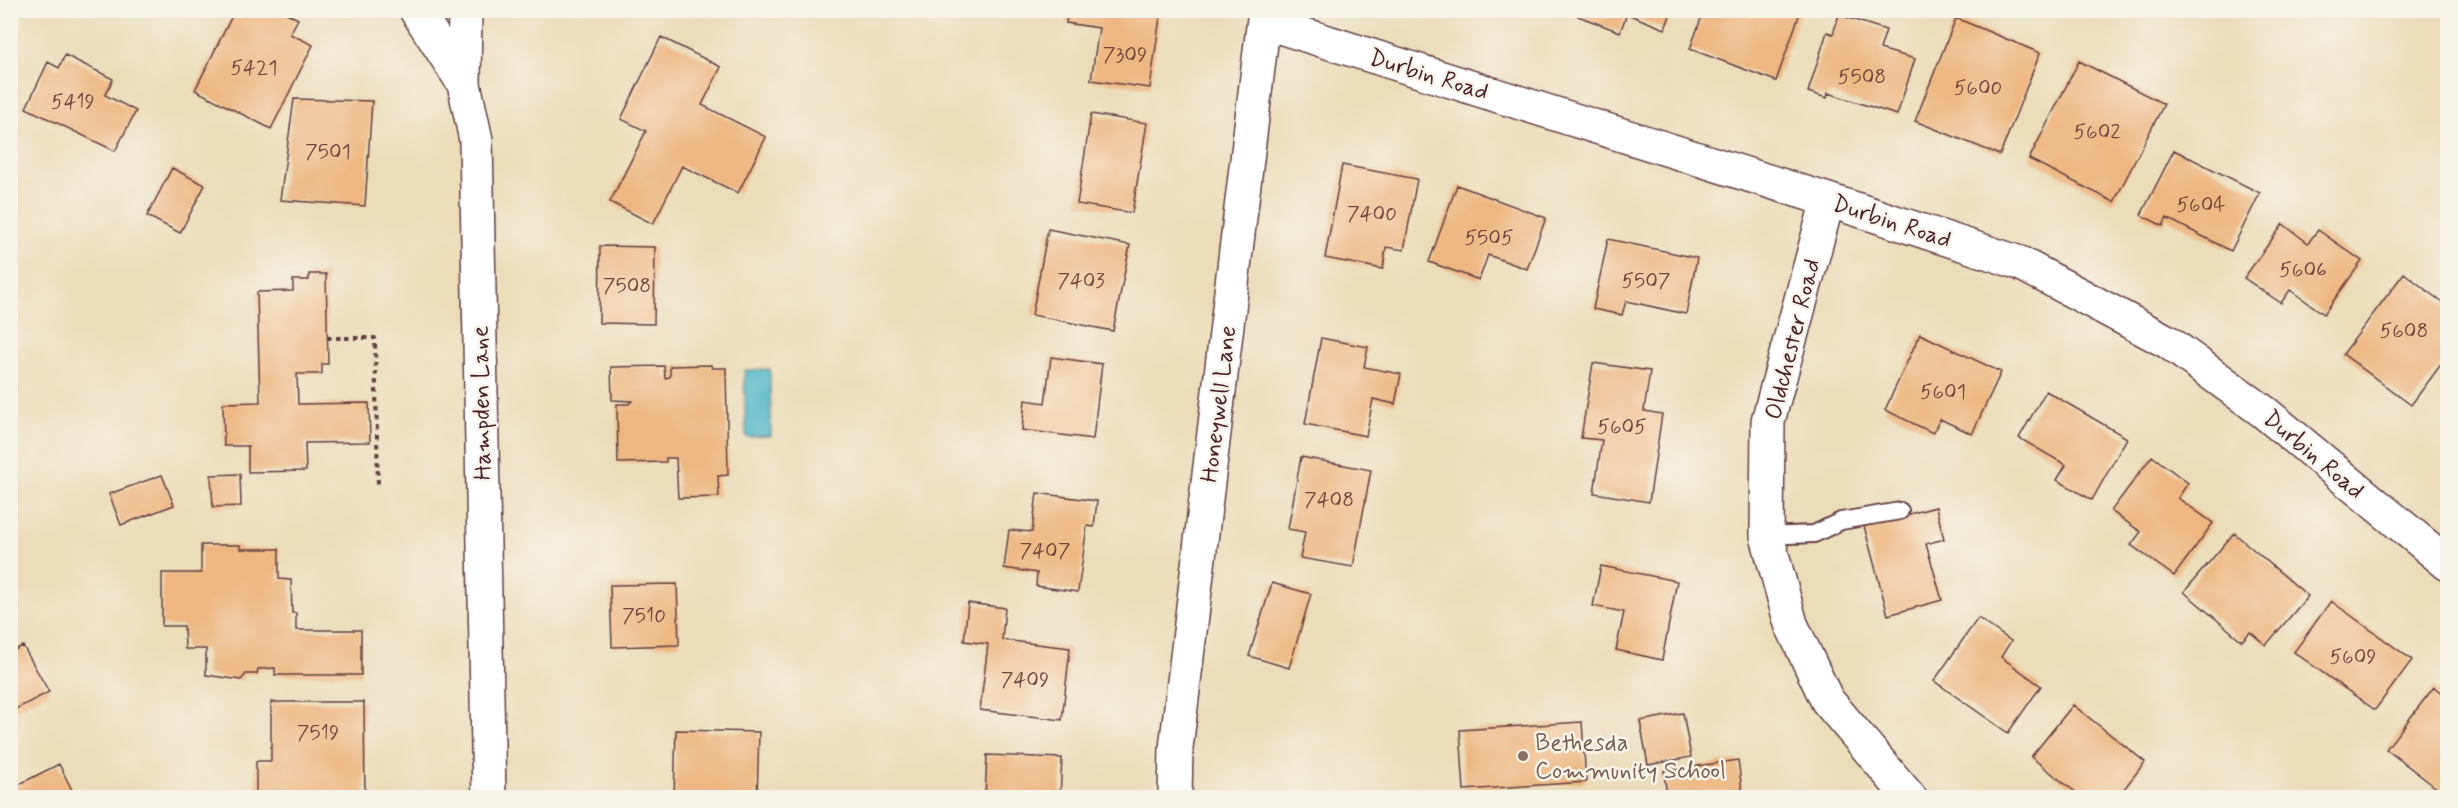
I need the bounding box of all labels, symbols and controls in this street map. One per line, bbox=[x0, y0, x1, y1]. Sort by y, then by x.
house number: 7309 bbox=[1103, 41, 1147, 69]
street label: Durbin Road bbox=[1365, 43, 1492, 108]
house number: 5421 bbox=[230, 54, 278, 82]
house number: 5508 bbox=[1838, 63, 1886, 91]
house number: 5600 bbox=[1954, 74, 2002, 102]
house number: 5419 bbox=[51, 88, 95, 116]
house number: 5602 bbox=[2073, 118, 2121, 146]
house number: 7501 bbox=[305, 138, 351, 166]
street label: Durbin Road bbox=[1828, 189, 1955, 256]
house number: 5604 bbox=[2176, 191, 2226, 219]
house number: 7400 bbox=[1347, 200, 1397, 228]
house number: 5505 bbox=[1464, 224, 1514, 252]
street label: Oldchester Road bbox=[1758, 256, 1828, 423]
house number: 5606 bbox=[2279, 256, 2327, 284]
house number: 7403 bbox=[1057, 267, 1105, 295]
house number: 5507 bbox=[1621, 267, 1671, 295]
house number: 7508 bbox=[603, 272, 651, 300]
house number: 5608 bbox=[2380, 317, 2428, 345]
street label: Honeywell Lane bbox=[1194, 324, 1244, 484]
street label: Hampden Lane bbox=[466, 325, 499, 481]
house number: 5601 bbox=[1920, 378, 1966, 406]
street label: Durbin Road bbox=[2256, 404, 2370, 507]
house number: 5605 bbox=[1597, 413, 1647, 441]
house number: 7408 bbox=[1304, 486, 1354, 514]
house number: 7407 bbox=[1020, 537, 1071, 565]
house number: 7510 bbox=[622, 602, 666, 630]
house number: 5609 bbox=[2329, 643, 2377, 671]
house number: 7409 bbox=[1001, 666, 1049, 694]
house number: 7519 bbox=[297, 719, 339, 747]
place label: Bethesda Community School bbox=[1535, 728, 1726, 787]
marker: Bethesda Community School bbox=[1516, 749, 1530, 763]

